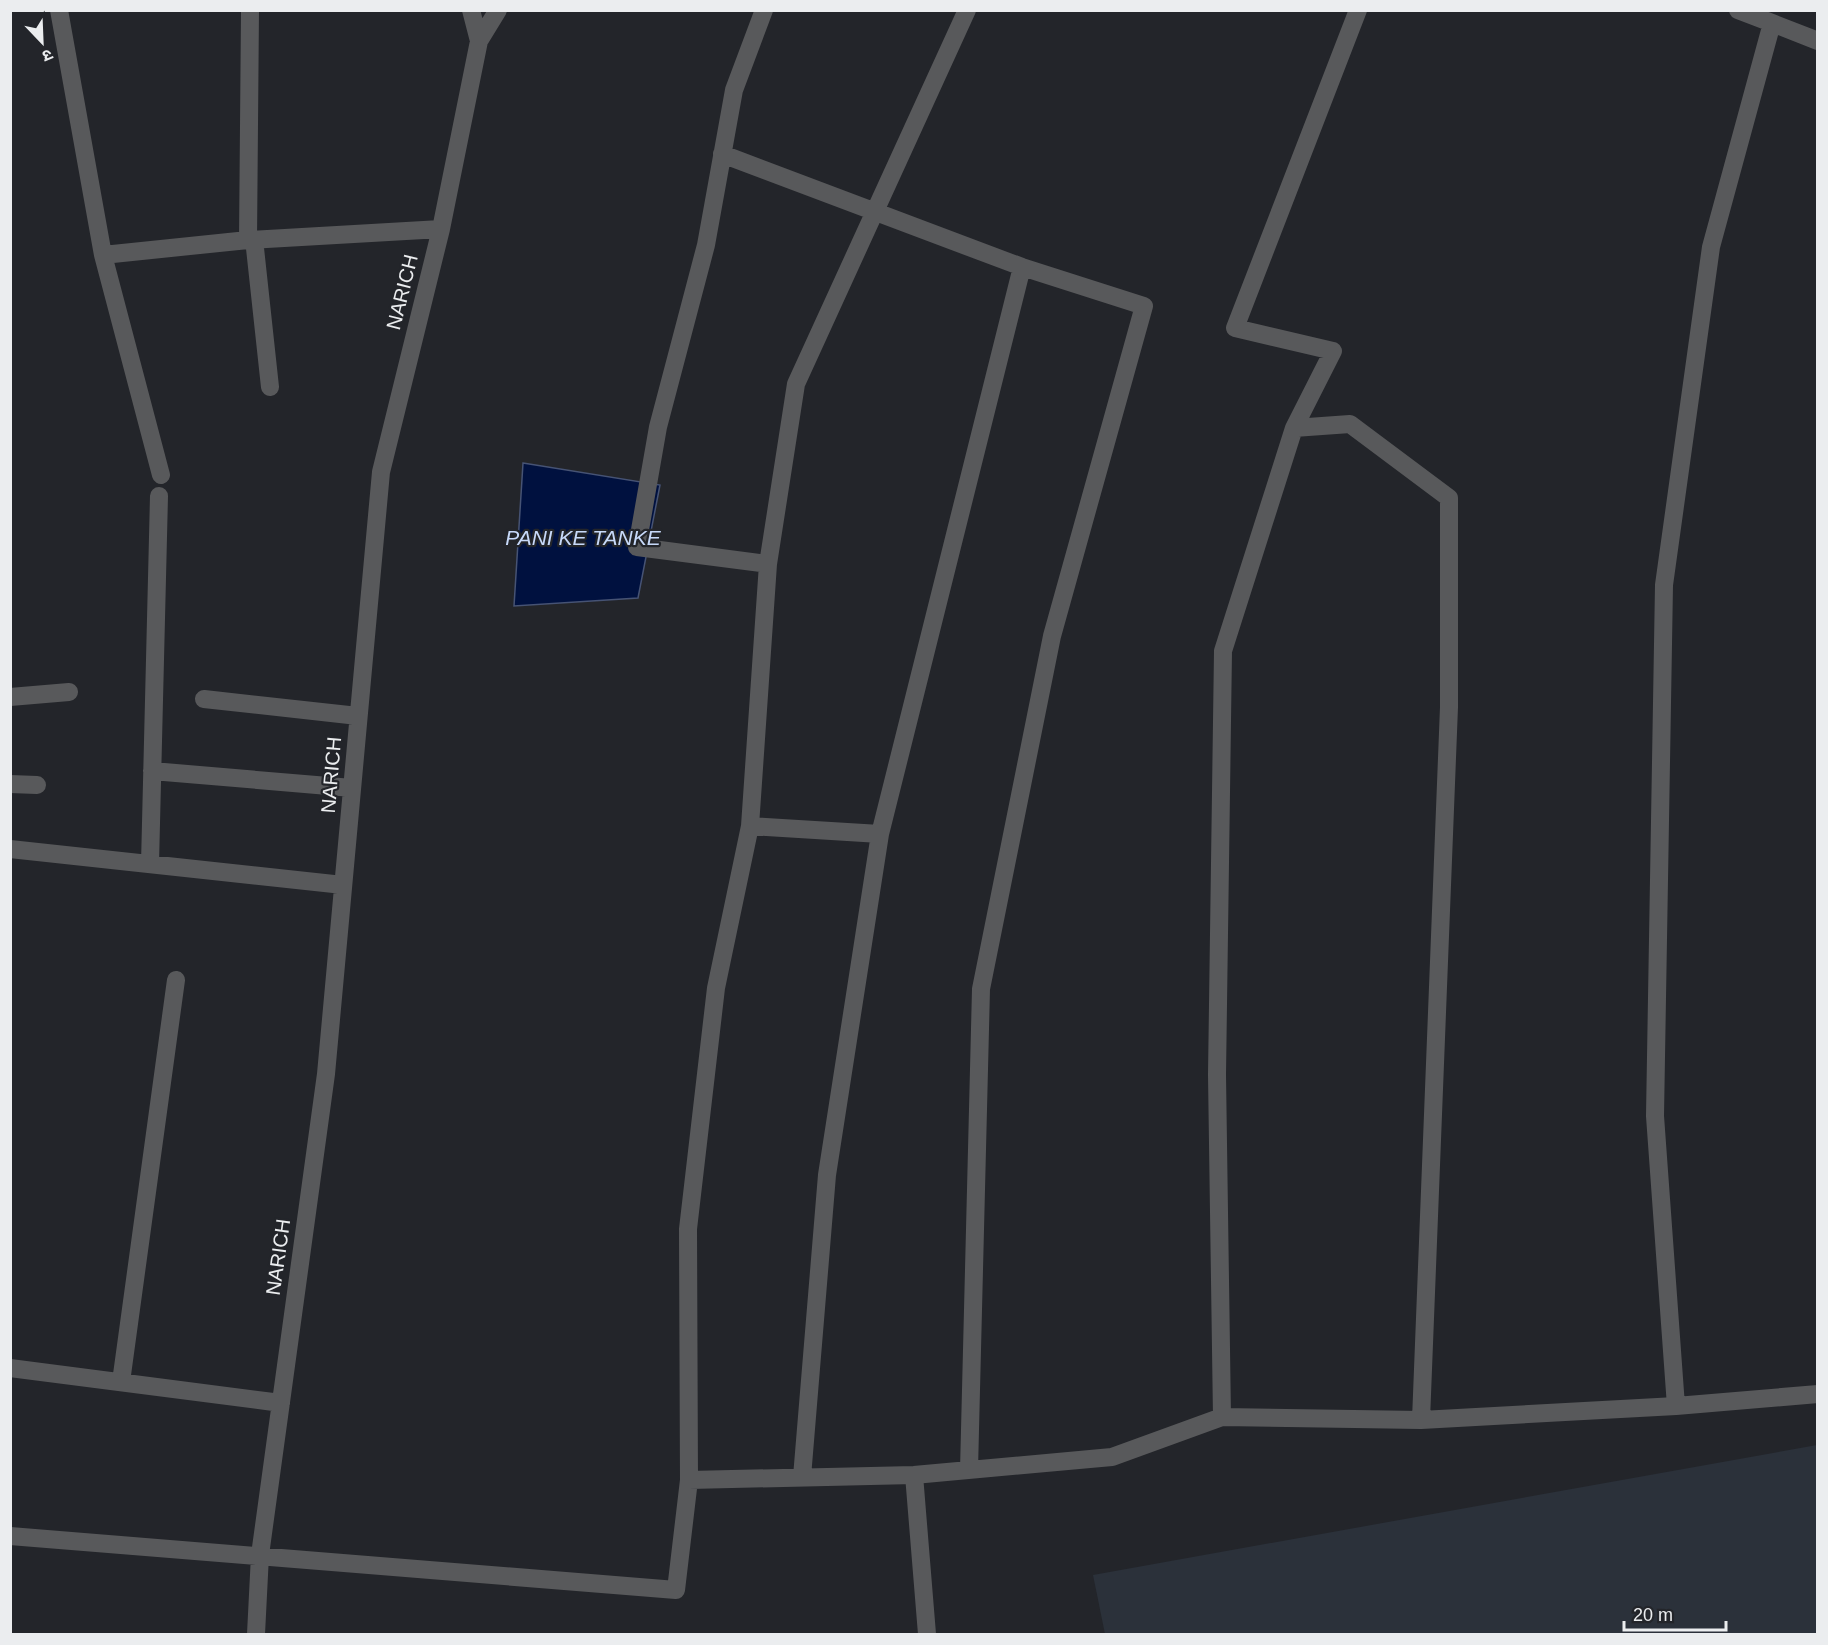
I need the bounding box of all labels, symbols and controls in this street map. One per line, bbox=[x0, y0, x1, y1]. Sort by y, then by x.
north arrow bbox=[12, 12, 72, 72]
text: उ bbox=[39, 46, 55, 65]
street label: NARICH bbox=[382, 252, 422, 332]
water label: PANI KE TANKE bbox=[505, 526, 662, 549]
street label: NARICH bbox=[317, 736, 345, 814]
street label: NARICH bbox=[262, 1218, 294, 1296]
scale bar bbox=[1624, 1594, 1726, 1632]
text: 20 m bbox=[1633, 1605, 1673, 1625]

